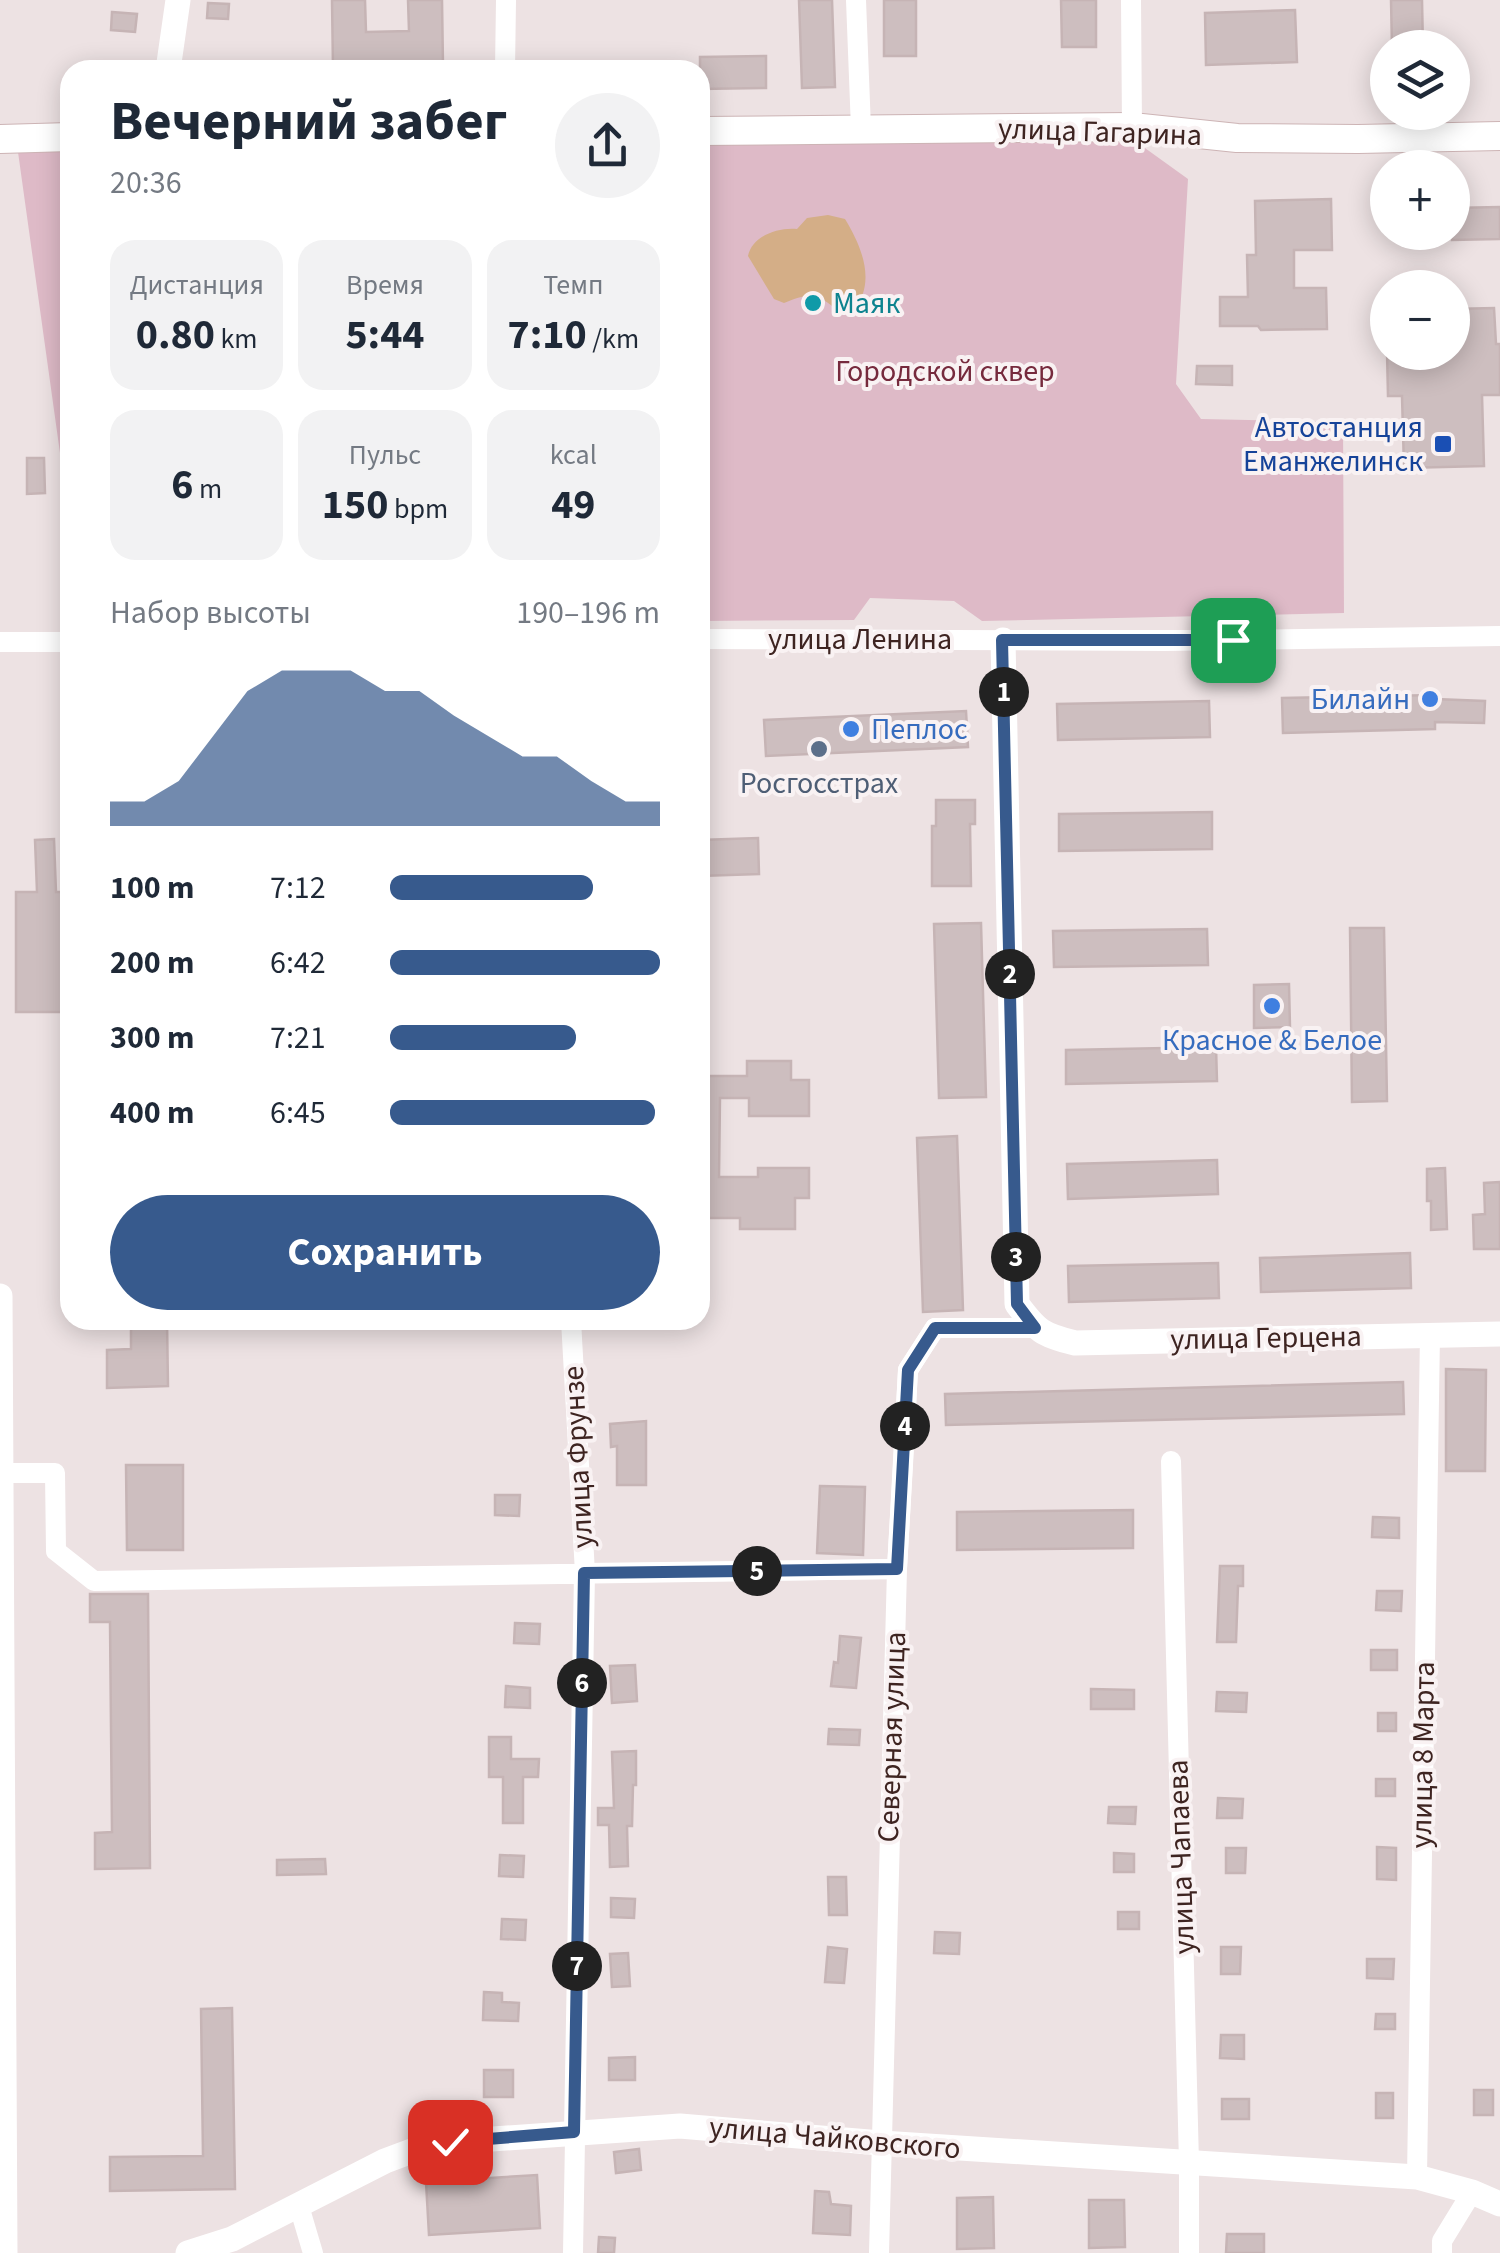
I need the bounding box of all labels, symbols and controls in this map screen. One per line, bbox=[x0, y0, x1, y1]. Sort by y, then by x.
map controls bbox=[1370, 30, 1470, 370]
button: layers bbox=[1370, 30, 1470, 130]
text: Вечерний забег bbox=[110, 83, 507, 161]
button: share bbox=[555, 93, 660, 198]
street label: улица Гагарина bbox=[997, 107, 1203, 157]
button: + bbox=[1370, 150, 1470, 250]
text: 20:36 bbox=[110, 160, 182, 206]
text: Дистанция bbox=[129, 265, 264, 305]
text: Время bbox=[346, 265, 424, 305]
text: Темп bbox=[543, 265, 603, 305]
button: − bbox=[1370, 270, 1470, 370]
place label: Маяк bbox=[833, 282, 900, 325]
marker: Маяк bbox=[802, 292, 824, 314]
text: 0.80 bbox=[136, 305, 215, 365]
text: 5:44 bbox=[345, 305, 425, 365]
text: 7:10 bbox=[508, 305, 587, 365]
text: km bbox=[215, 319, 258, 359]
text: /km bbox=[587, 319, 639, 359]
park label: Городской сквер bbox=[835, 350, 1055, 393]
place label: Автостанция Еманжелинск bbox=[1243, 406, 1423, 483]
marker: Автостанция Еманжелинск bbox=[1432, 433, 1454, 455]
text: Пульс bbox=[349, 435, 421, 475]
text: kcal bbox=[550, 435, 597, 475]
text: 6 bbox=[171, 455, 193, 515]
text: m bbox=[193, 469, 222, 509]
text: 150 bbox=[322, 475, 388, 535]
text: 49 bbox=[551, 475, 596, 535]
text: bpm bbox=[388, 489, 448, 529]
text: Набор высоты bbox=[110, 590, 311, 636]
text: 190–196 m bbox=[516, 590, 660, 636]
pin bbox=[1191, 598, 1276, 683]
icon: arrive bbox=[1206, 613, 1261, 668]
street label: улица Ленина bbox=[768, 618, 952, 661]
pin: 1 bbox=[979, 667, 1029, 717]
text: 1 bbox=[997, 672, 1011, 712]
place label: Билайн bbox=[1311, 678, 1410, 721]
marker: Билайн bbox=[1419, 688, 1441, 710]
place label: Пеплос bbox=[871, 708, 968, 751]
marker: Пеплос bbox=[840, 718, 862, 740]
marker: Росгосстрах bbox=[808, 738, 830, 760]
place label: Росгосстрах bbox=[740, 762, 898, 805]
text: 100 m bbox=[110, 865, 195, 911]
text: 7:12 bbox=[270, 865, 326, 911]
text: 200 m bbox=[110, 940, 195, 986]
text: 6:42 bbox=[270, 940, 326, 986]
pin: 2 bbox=[985, 949, 1035, 999]
text: 2 bbox=[1003, 954, 1017, 994]
marker: Красное & Белое bbox=[1261, 995, 1283, 1017]
text: 300 m bbox=[110, 1015, 195, 1061]
text: 7:21 bbox=[270, 1015, 326, 1061]
place label: Красное & Белое bbox=[1162, 1019, 1382, 1062]
text: 400 m bbox=[110, 1090, 195, 1136]
text: 6:45 bbox=[270, 1090, 326, 1136]
button: Сохранить bbox=[110, 1195, 660, 1310]
pin: 3 bbox=[991, 1232, 1041, 1282]
text: 3 bbox=[1009, 1237, 1023, 1277]
street label: улица Герцена bbox=[1170, 1315, 1362, 1361]
street label: улица Фрунзе bbox=[552, 1365, 604, 1549]
pin: 4 bbox=[880, 1401, 930, 1451]
text: 4 bbox=[898, 1406, 912, 1446]
pin: 5 bbox=[732, 1546, 782, 1596]
text: 5 bbox=[750, 1551, 764, 1591]
street label: Северная улица bbox=[867, 1631, 917, 1843]
pin: 6 bbox=[557, 1658, 607, 1708]
street label: улица 8 Марта bbox=[1400, 1661, 1446, 1849]
text: 6 bbox=[575, 1663, 589, 1703]
street label: улица Чапаева bbox=[1156, 1759, 1206, 1955]
pin: 7 bbox=[552, 1941, 602, 1991]
text: 7 bbox=[570, 1946, 584, 1986]
pin bbox=[408, 2100, 493, 2185]
street label: улица Чайковского bbox=[708, 2106, 962, 2170]
icon: check bbox=[423, 2115, 478, 2170]

